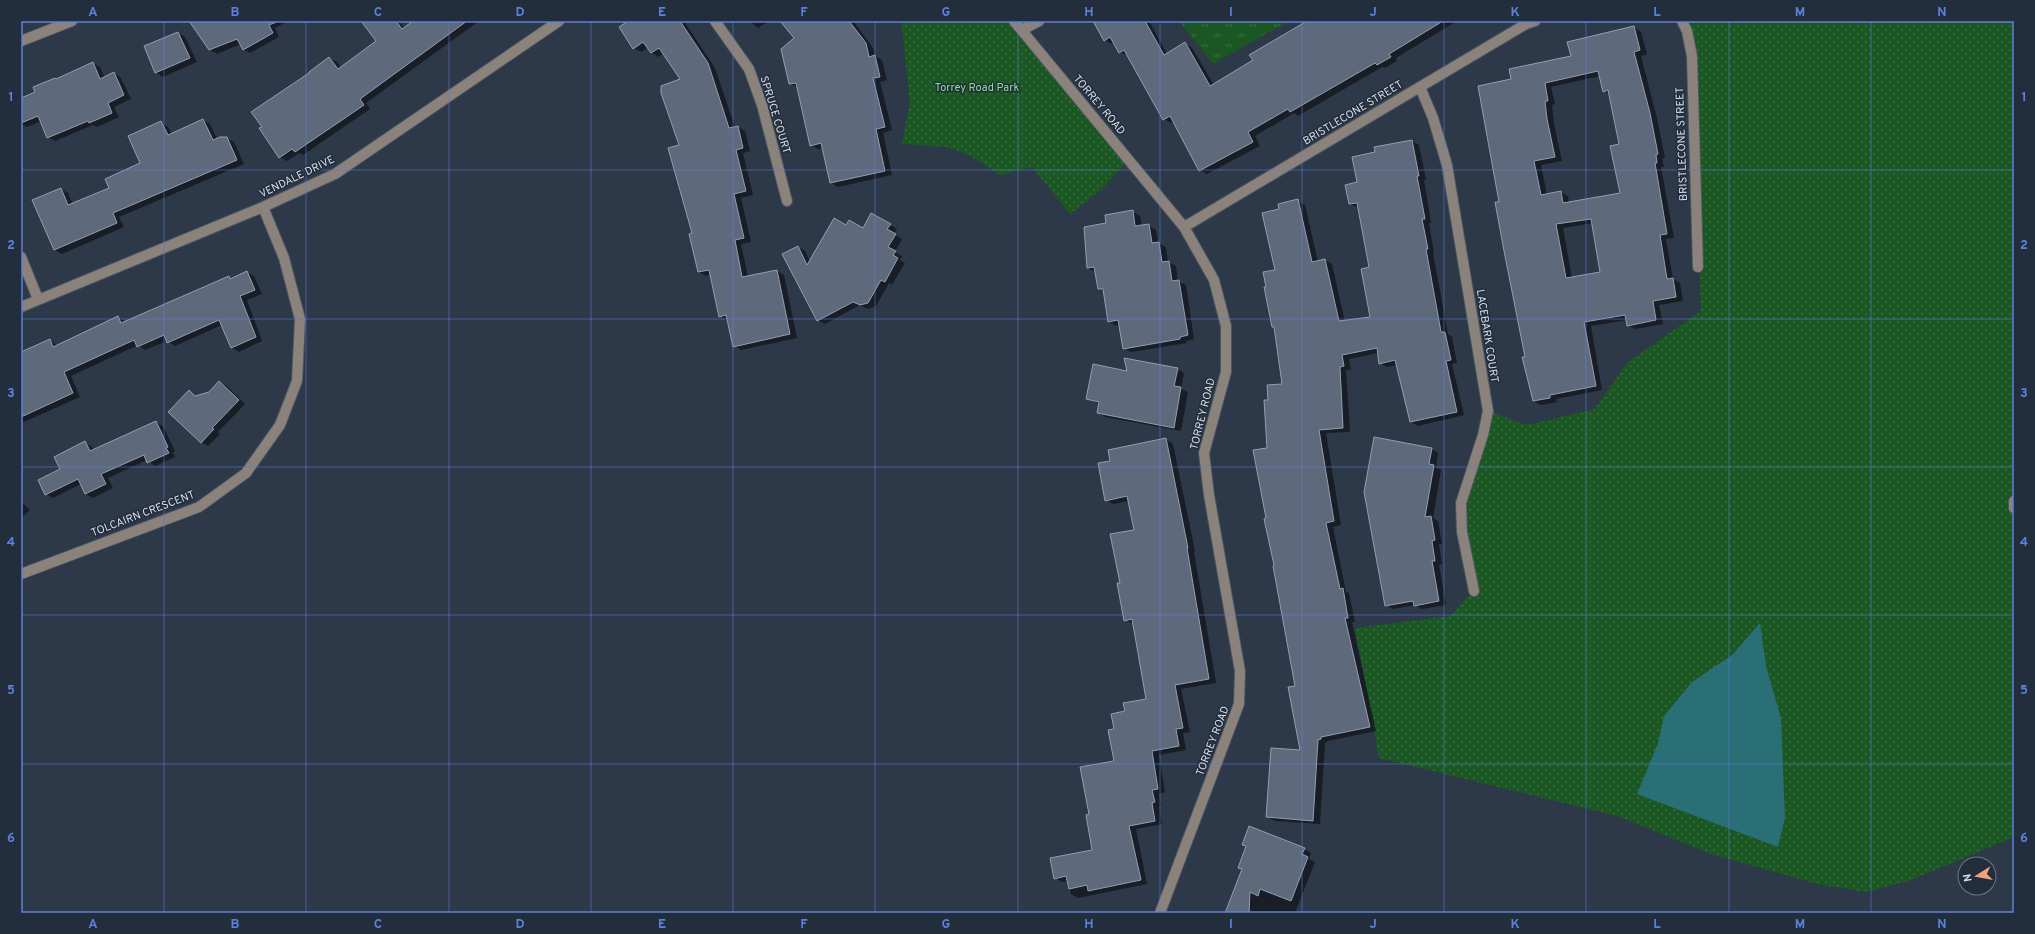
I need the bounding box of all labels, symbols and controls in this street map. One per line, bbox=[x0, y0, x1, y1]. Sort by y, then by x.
text: A bbox=[88, 5, 98, 21]
text: B bbox=[231, 5, 240, 21]
text: C bbox=[374, 5, 382, 21]
text: D bbox=[515, 5, 525, 21]
text: E bbox=[658, 5, 666, 21]
text: F bbox=[800, 5, 808, 21]
text: G bbox=[942, 5, 951, 21]
text: H bbox=[1084, 5, 1094, 21]
text: I bbox=[1229, 5, 1233, 21]
text: J bbox=[1369, 5, 1377, 21]
text: K bbox=[1510, 5, 1520, 21]
text: L bbox=[1653, 5, 1661, 21]
text: M bbox=[1795, 5, 1805, 21]
text: N bbox=[1937, 5, 1947, 21]
street label: TORREY ROAD bbox=[1070, 72, 1128, 138]
street label: SPRUCE COURT bbox=[757, 74, 793, 156]
street label: BRISTLECONE STREET bbox=[1300, 78, 1406, 148]
park label: Torrey Road Park bbox=[935, 81, 1019, 95]
street label: BRISTLECONE STREET bbox=[1673, 87, 1691, 201]
text: 1 bbox=[8, 90, 14, 106]
text: 1 bbox=[2021, 90, 2027, 106]
street label: VENDALE DRIVE bbox=[257, 153, 337, 201]
text: 2 bbox=[7, 238, 15, 254]
text: 2 bbox=[2020, 238, 2028, 254]
street label: LACEBARK COURT bbox=[1473, 288, 1501, 384]
street label: TORREY ROAD bbox=[1187, 377, 1219, 451]
text: 3 bbox=[7, 386, 15, 402]
text: 3 bbox=[2020, 386, 2028, 402]
street label: TOLCAIRN CRESCENT bbox=[89, 488, 197, 540]
text: 4 bbox=[7, 535, 15, 551]
text: 4 bbox=[2020, 535, 2028, 551]
text: 5 bbox=[7, 683, 15, 699]
text: 5 bbox=[2020, 683, 2028, 699]
street label: TORREY ROAD bbox=[1193, 704, 1233, 778]
text: 6 bbox=[7, 831, 15, 847]
text: 6 bbox=[2020, 831, 2028, 847]
north arrow bbox=[1957, 856, 1997, 896]
text: N bbox=[1961, 873, 1976, 883]
text: A bbox=[88, 917, 98, 933]
text: B bbox=[231, 917, 240, 933]
text: C bbox=[374, 917, 382, 933]
text: D bbox=[515, 917, 525, 933]
text: E bbox=[658, 917, 666, 933]
text: F bbox=[800, 917, 808, 933]
text: G bbox=[942, 917, 951, 933]
text: H bbox=[1084, 917, 1094, 933]
text: I bbox=[1229, 917, 1233, 933]
text: J bbox=[1369, 917, 1377, 933]
text: K bbox=[1510, 917, 1520, 933]
text: L bbox=[1653, 917, 1661, 933]
text: M bbox=[1795, 917, 1805, 933]
text: N bbox=[1937, 917, 1947, 933]

